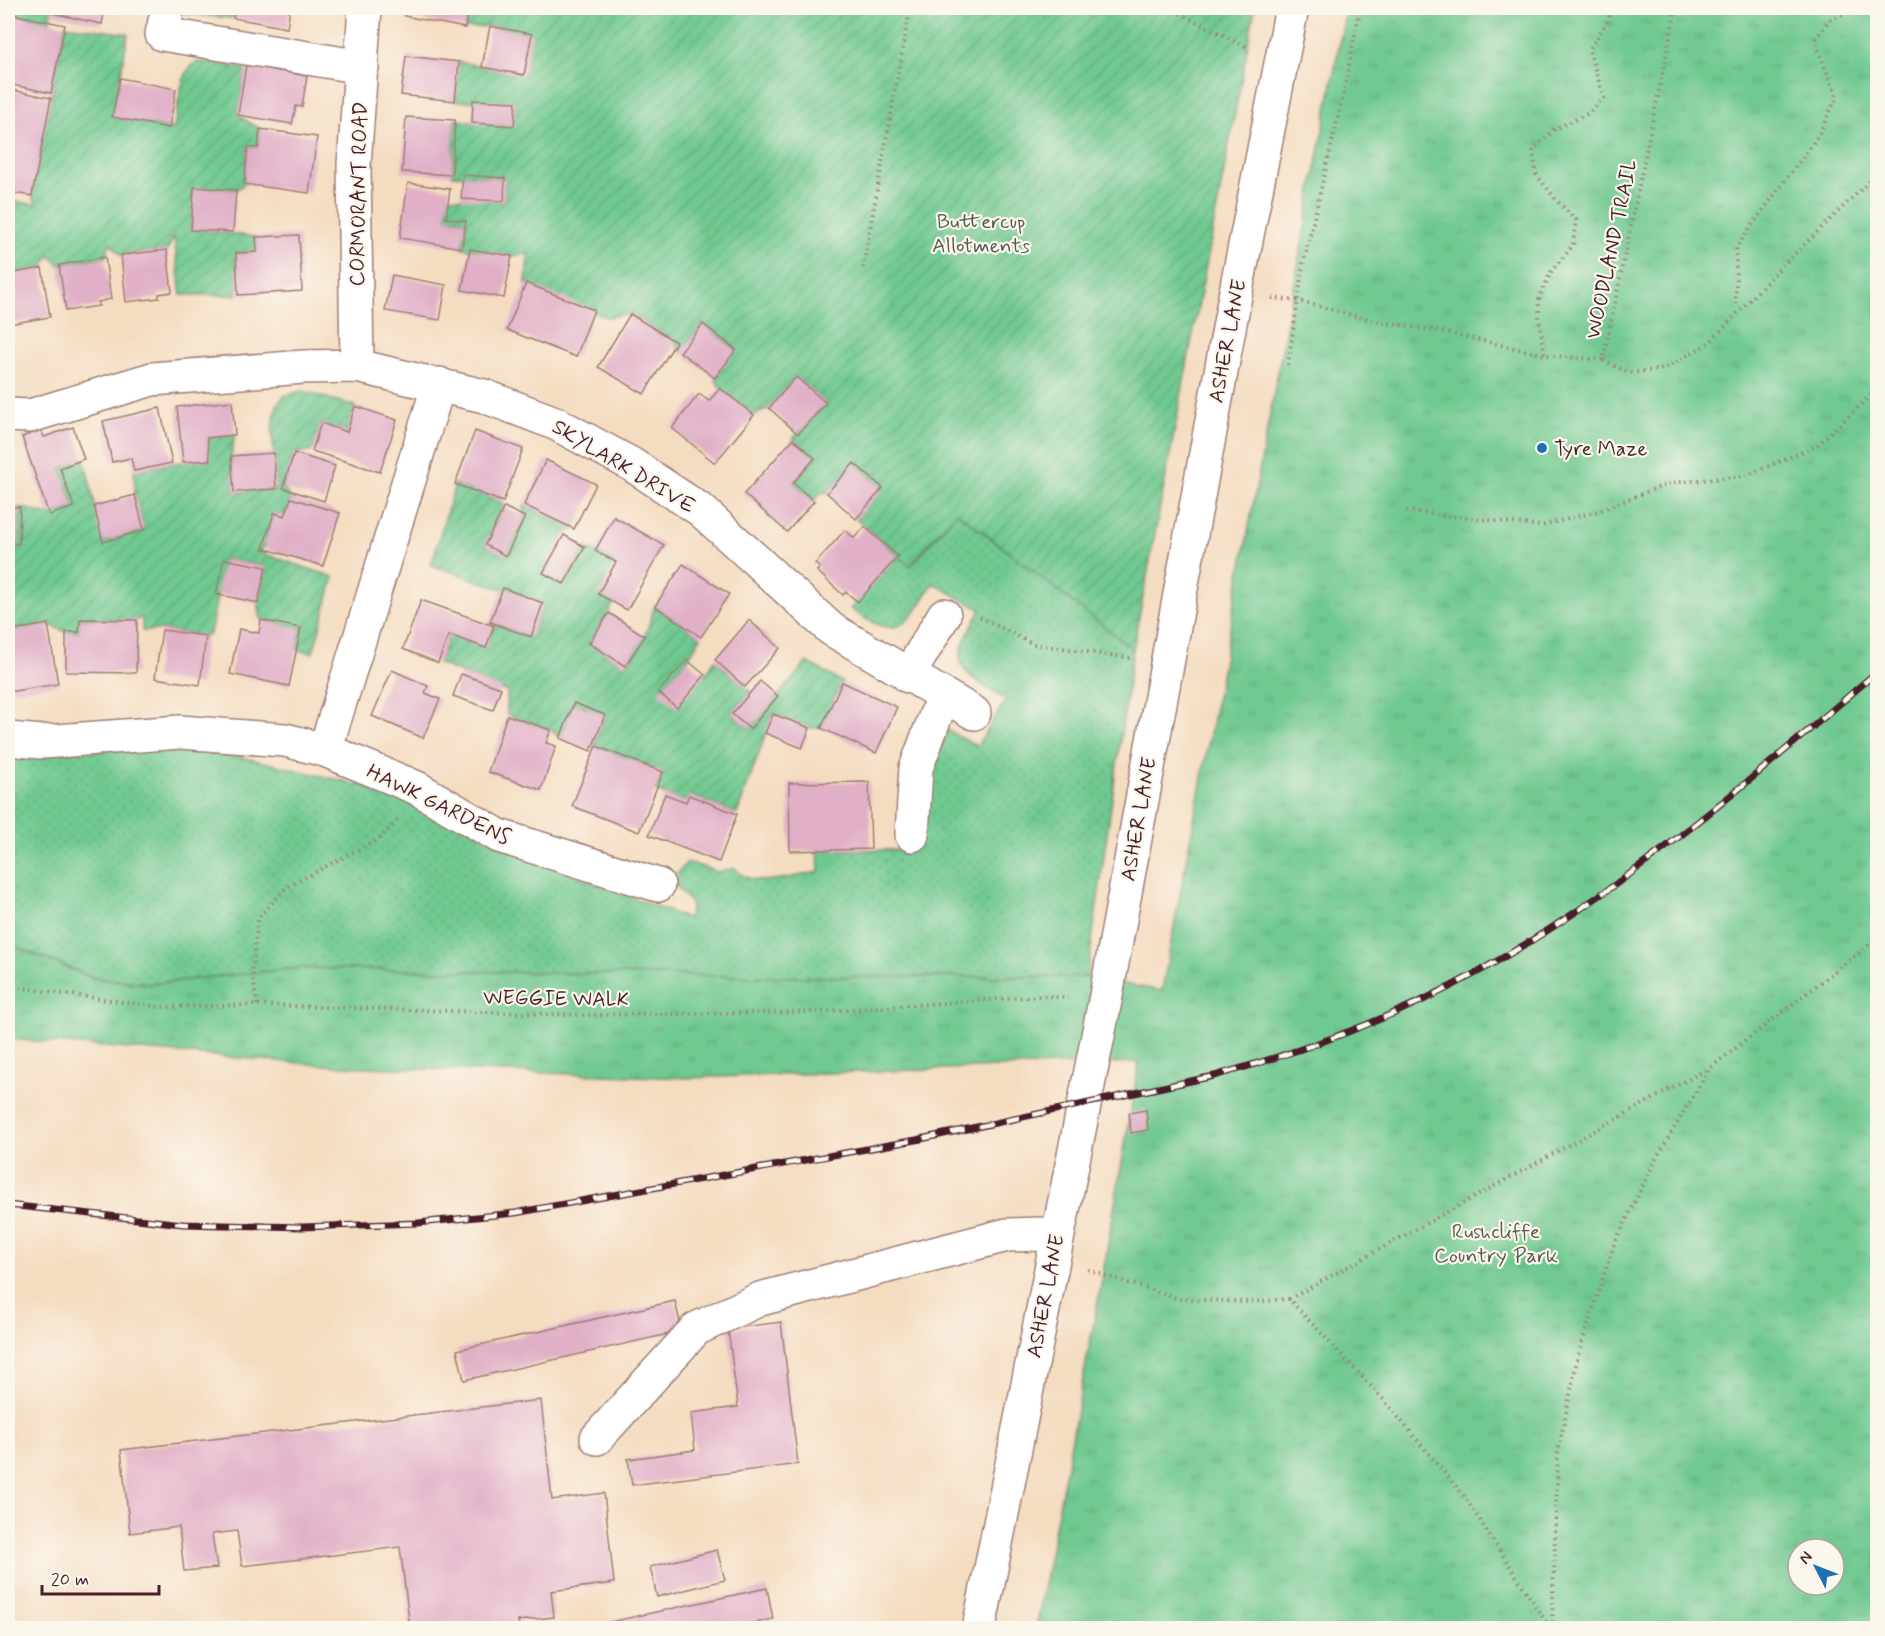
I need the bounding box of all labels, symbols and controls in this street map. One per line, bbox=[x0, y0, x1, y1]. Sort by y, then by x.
street label: CORMORANT ROAD bbox=[343, 101, 375, 287]
street label: WOODLAND TRAIL bbox=[1579, 157, 1645, 342]
park label: Buttercup Allotments bbox=[932, 208, 1030, 260]
street label: ASHER LANE bbox=[1202, 277, 1254, 405]
street label: SKYLARK DRIVE bbox=[547, 413, 700, 521]
place label: Tyre Maze bbox=[1554, 435, 1647, 463]
marker: Tyre Maze bbox=[1535, 441, 1549, 455]
street label: ASHER LANE bbox=[1114, 755, 1164, 883]
street label: HAWK GARDENS bbox=[362, 758, 516, 852]
street label: WEGGIE WALK bbox=[483, 984, 629, 1014]
park label: Rushcliffe Country Park bbox=[1434, 1218, 1558, 1270]
street label: ASHER LANE bbox=[1020, 1232, 1072, 1360]
north arrow bbox=[1786, 1537, 1846, 1597]
text: N bbox=[1795, 1547, 1817, 1569]
scale bar bbox=[42, 1558, 159, 1596]
text: 20 m bbox=[51, 1568, 89, 1592]

